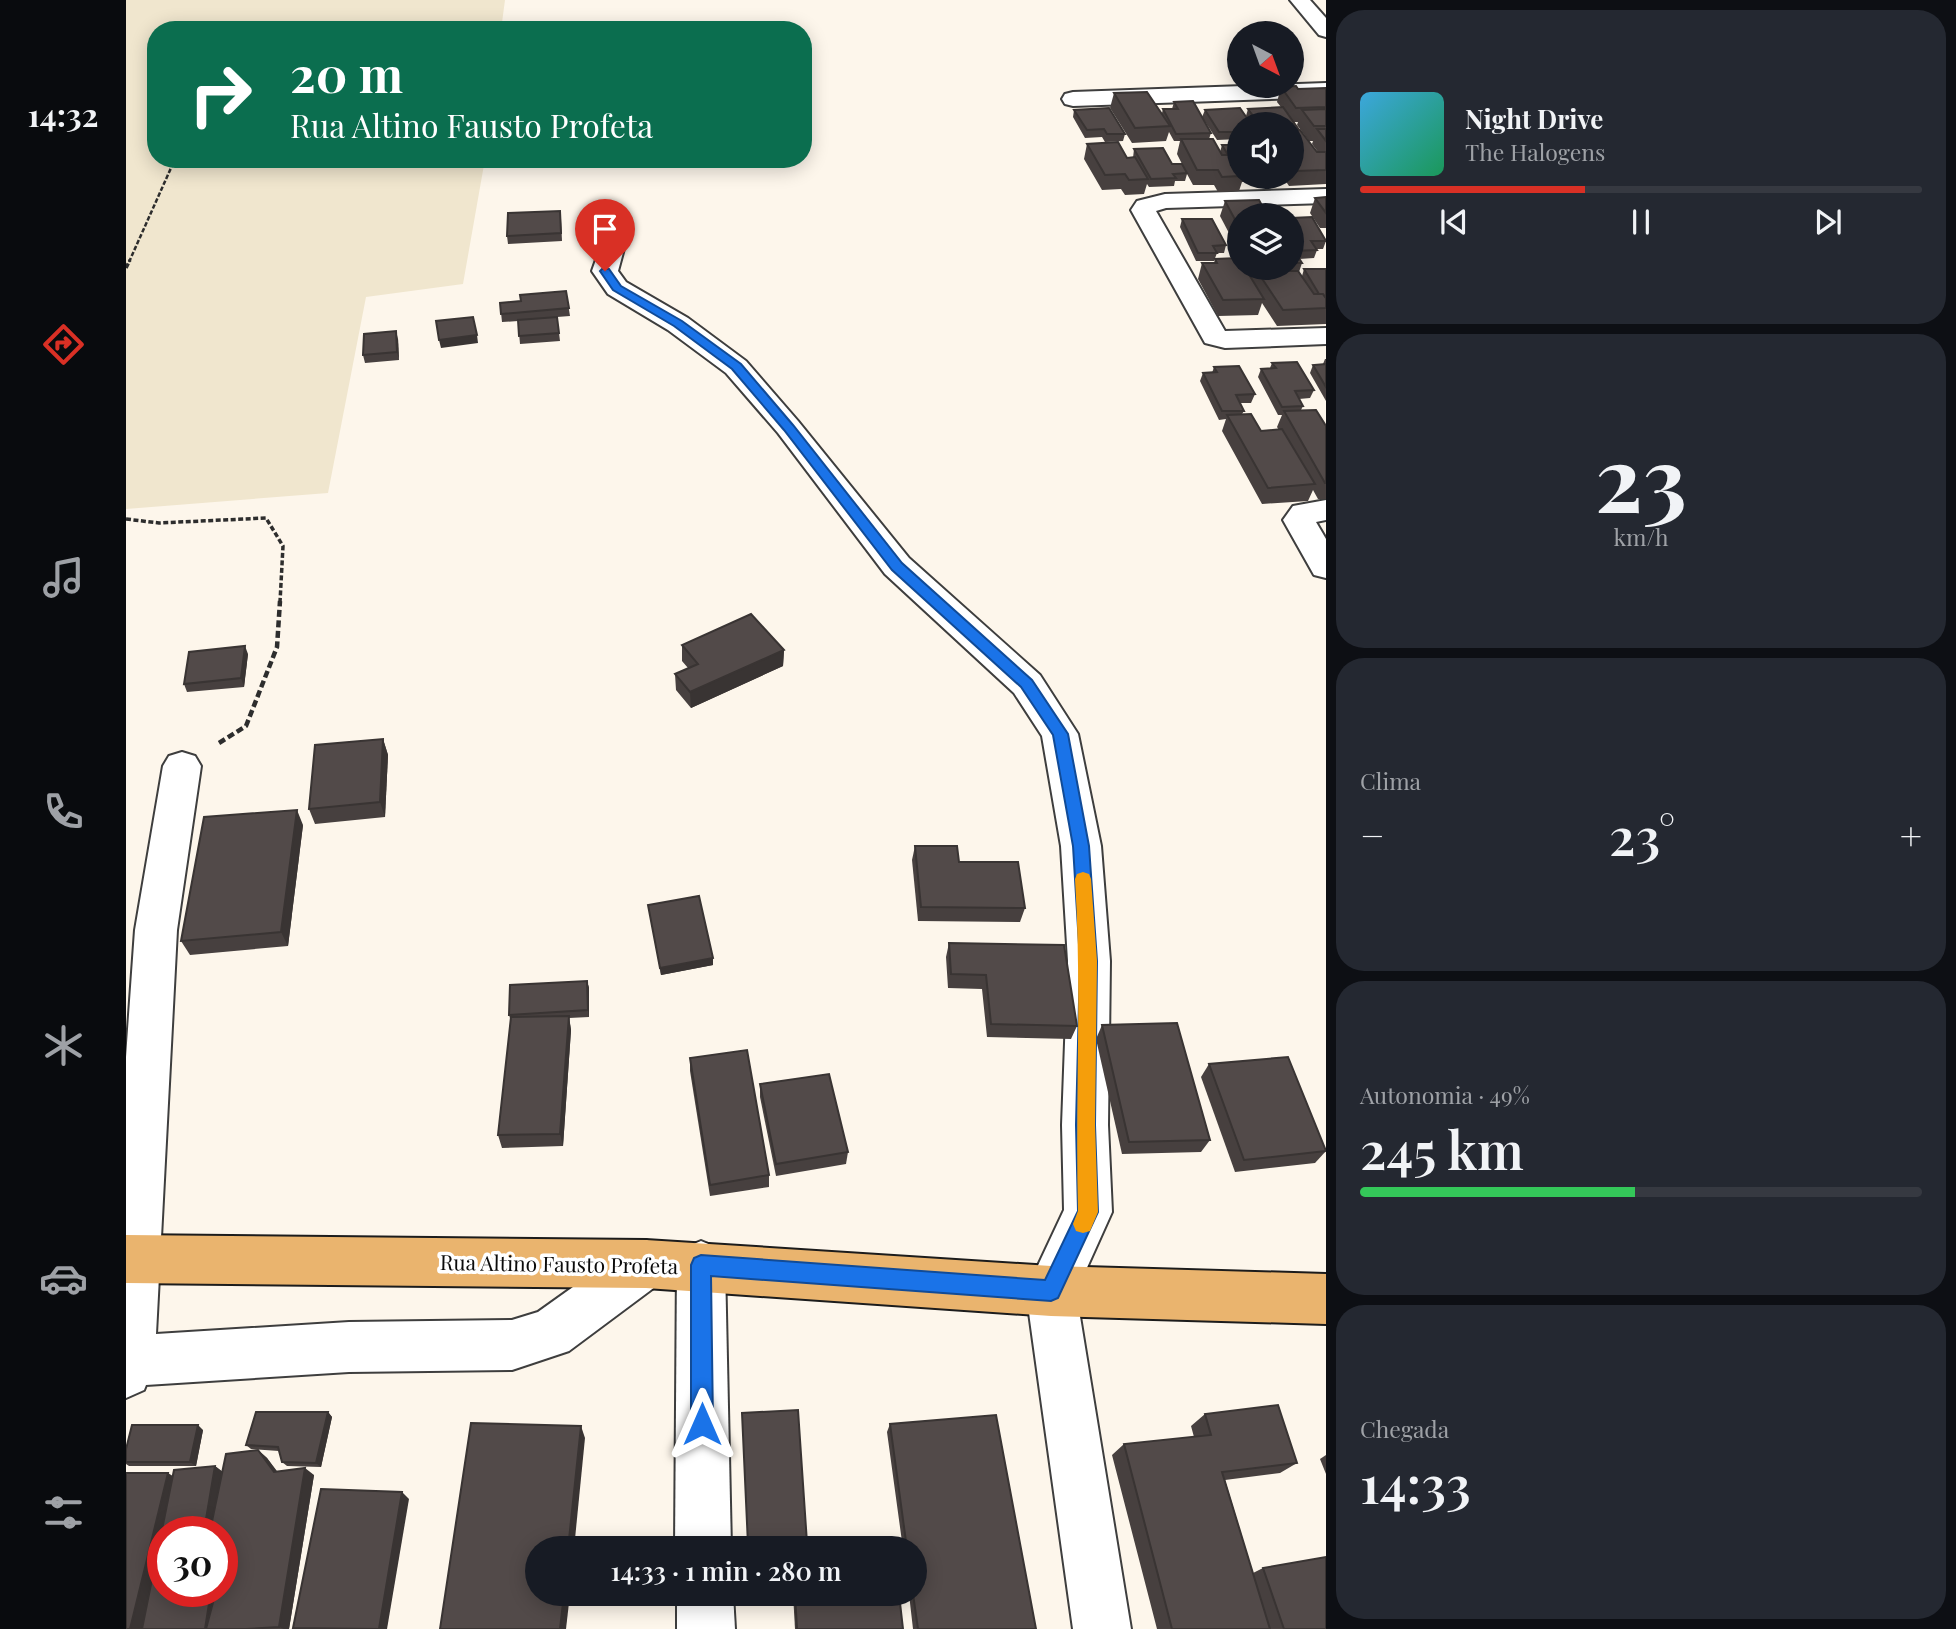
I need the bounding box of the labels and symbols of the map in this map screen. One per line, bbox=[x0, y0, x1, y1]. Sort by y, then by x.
north arrow bbox=[1227, 21, 1304, 98]
pin bbox=[575, 199, 635, 271]
street label: Rua Altino Fausto Profeta bbox=[440, 1247, 679, 1279]
position arrow bbox=[665, 1387, 739, 1461]
speed limit sign: 30 bbox=[147, 1516, 238, 1607]

